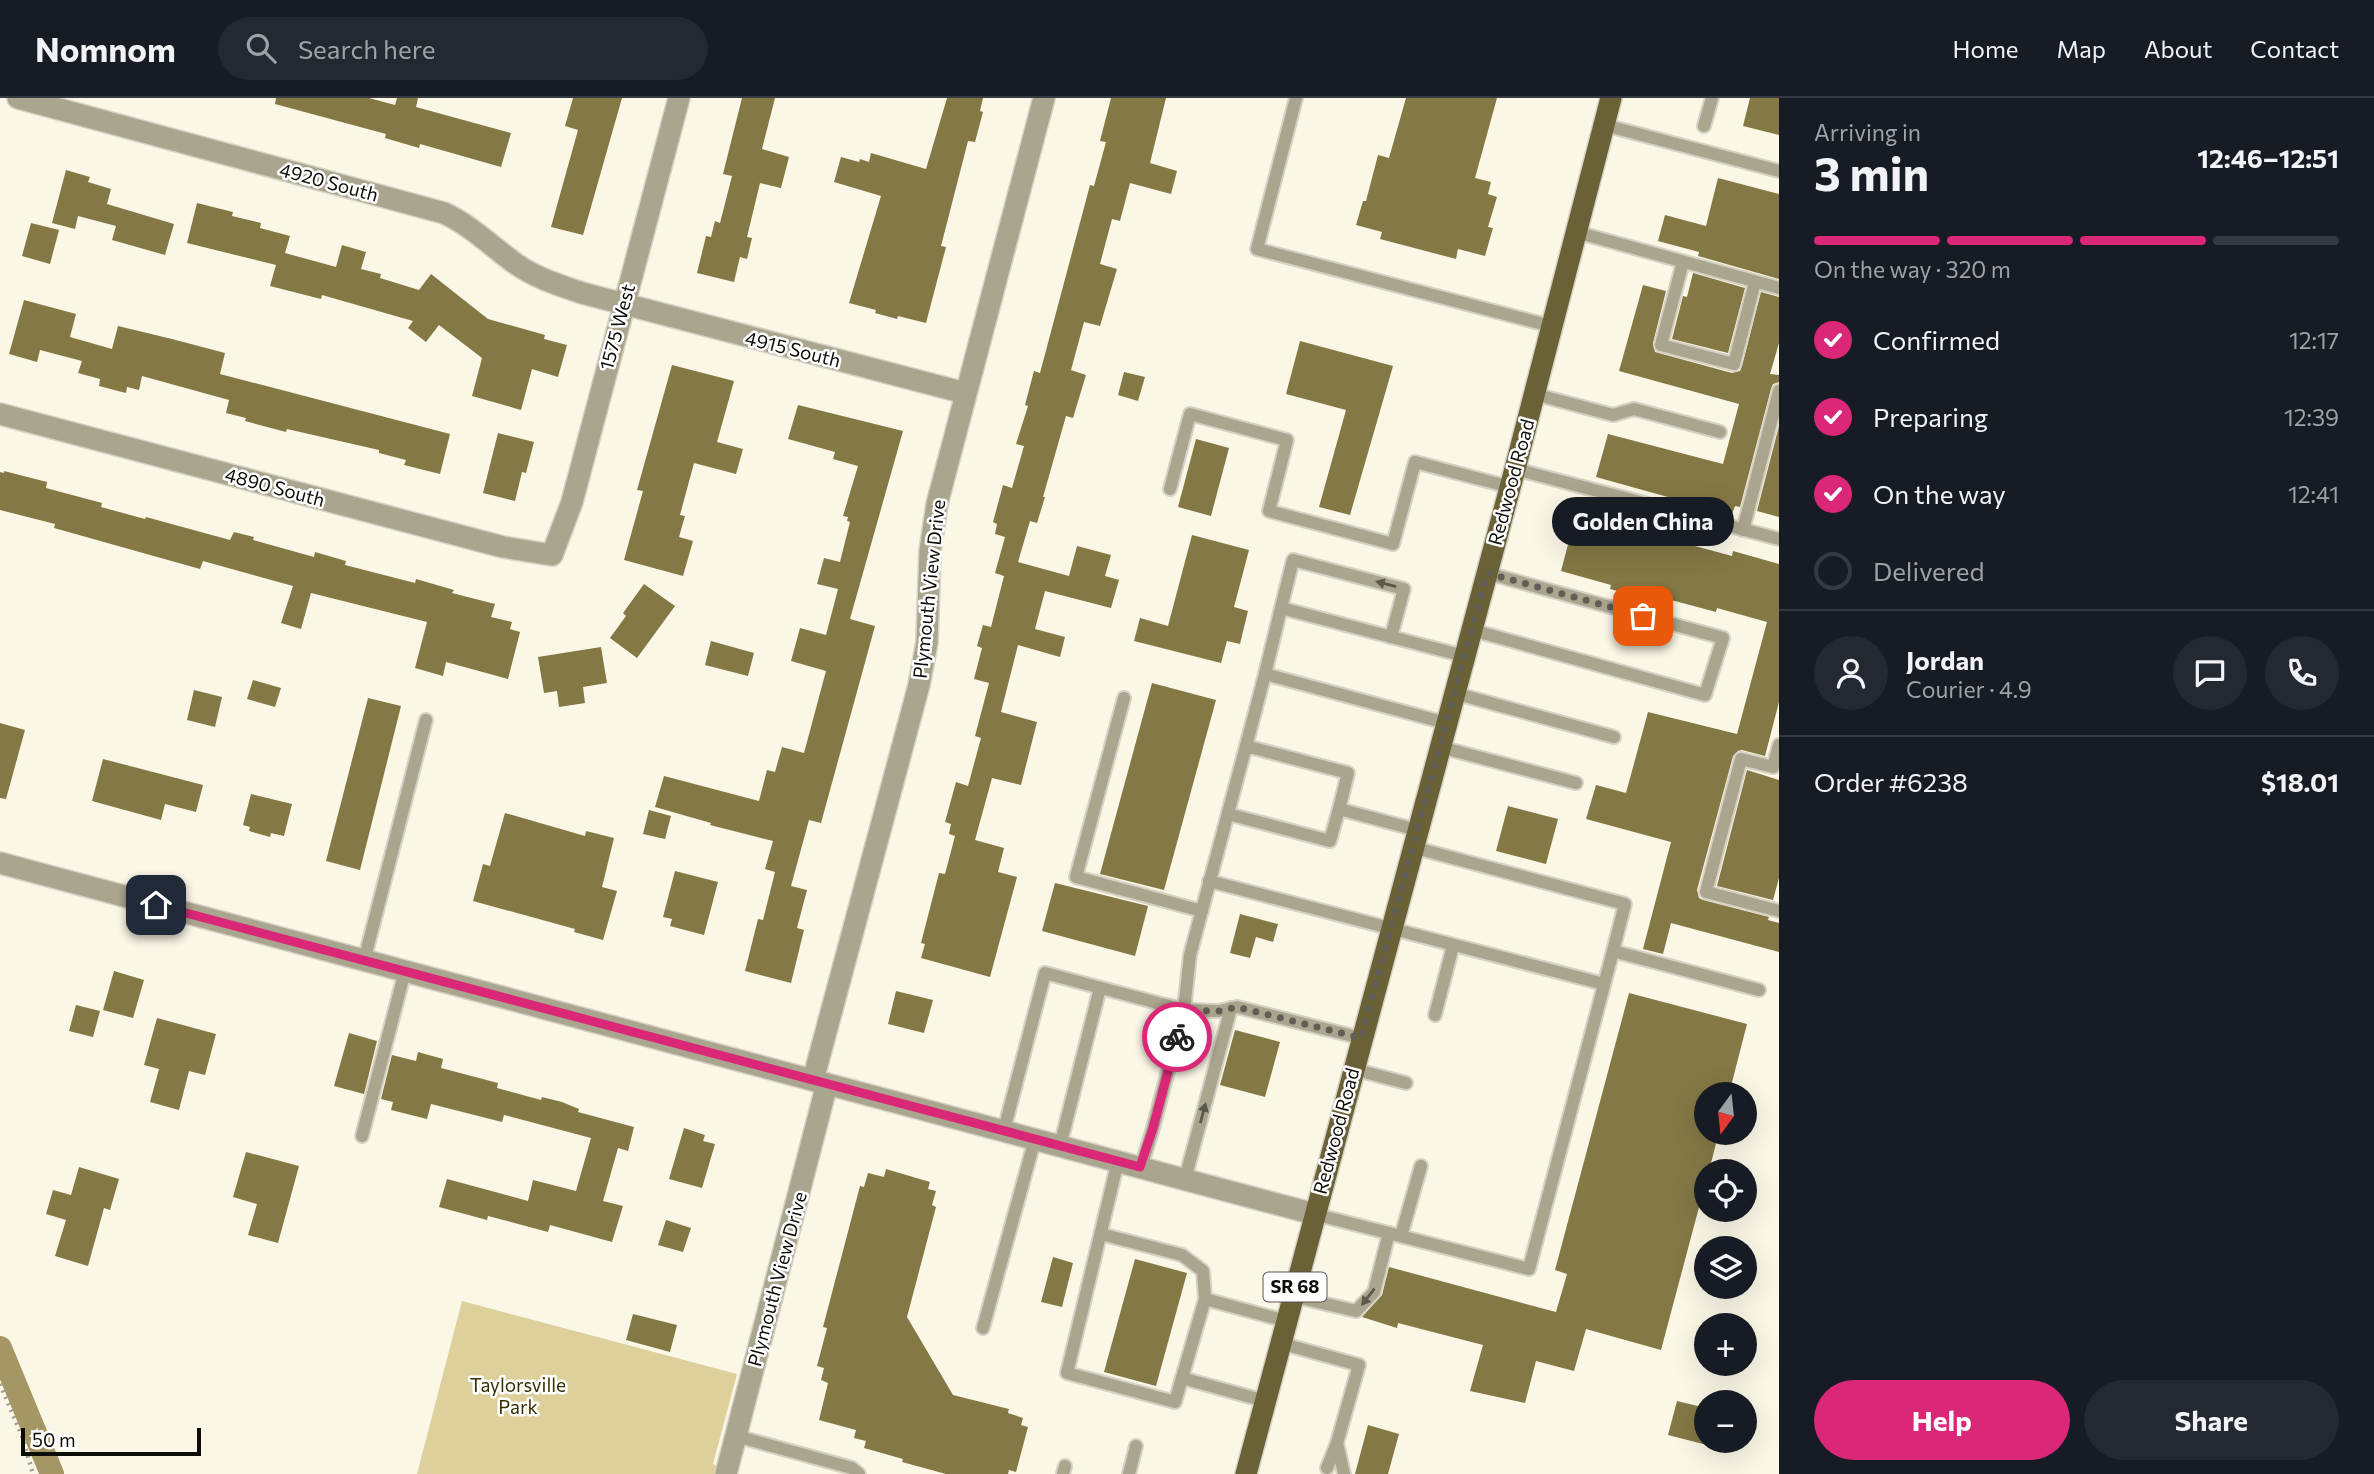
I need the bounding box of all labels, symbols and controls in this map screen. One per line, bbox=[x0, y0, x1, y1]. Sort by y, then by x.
search box bbox=[218, 17, 708, 80]
text: Nomnom bbox=[35, 28, 176, 69]
icon: search bbox=[242, 29, 280, 67]
text: Search here bbox=[298, 33, 435, 64]
text: Home bbox=[1953, 34, 2019, 63]
text: Map bbox=[2057, 34, 2106, 63]
text: About bbox=[2144, 34, 2212, 63]
text: Contact bbox=[2250, 34, 2339, 63]
text: Arriving in bbox=[1814, 118, 1921, 146]
text: 12:46–12:51 bbox=[2197, 142, 2339, 173]
text: 3 min bbox=[1814, 144, 1929, 200]
street label: 4920 South bbox=[277, 157, 381, 206]
text: On the way · 320 m bbox=[1814, 255, 2011, 283]
street label: 1575 West bbox=[594, 281, 639, 372]
icon: check bbox=[1814, 321, 1852, 359]
text: Confirmed bbox=[1873, 324, 2000, 355]
street label: 4915 South bbox=[743, 326, 843, 371]
text: 12:17 bbox=[2289, 326, 2339, 354]
icon: check bbox=[1814, 398, 1852, 436]
text: Preparing bbox=[1873, 401, 1988, 432]
text: 12:39 bbox=[2284, 403, 2339, 431]
street label: Redwood Road bbox=[1483, 416, 1538, 547]
street label: 4890 South bbox=[223, 462, 328, 511]
icon: check bbox=[1814, 475, 1852, 513]
text: On the way bbox=[1873, 478, 2006, 509]
text: 12:41 bbox=[2288, 480, 2339, 508]
callout: Golden China bbox=[1552, 497, 1734, 546]
street label: Plymouth View Drive bbox=[908, 498, 949, 680]
text: Golden China bbox=[1573, 507, 1713, 535]
text: Delivered bbox=[1873, 555, 1984, 586]
one-way arrow bbox=[1375, 578, 1397, 589]
pin bbox=[1613, 586, 1673, 646]
icon: bag bbox=[1624, 597, 1662, 635]
button: person bbox=[1814, 636, 1888, 710]
button: chat bbox=[2173, 636, 2247, 710]
button: phone bbox=[2265, 636, 2339, 710]
text: Jordan bbox=[1906, 644, 1984, 675]
text: Courier · 4.9 bbox=[1906, 675, 2032, 703]
text: Order #6238 bbox=[1814, 766, 1968, 797]
text: $18.01 bbox=[2261, 766, 2339, 797]
pin bbox=[126, 875, 186, 935]
icon: home bbox=[137, 886, 175, 924]
courier bbox=[1142, 1002, 1212, 1072]
icon: bike bbox=[1158, 1018, 1196, 1056]
street label: Redwood Road bbox=[1308, 1065, 1363, 1196]
north arrow bbox=[1694, 1082, 1757, 1144]
map controls bbox=[1694, 1082, 1757, 1453]
one-way arrow bbox=[1198, 1102, 1209, 1124]
button: locate bbox=[1694, 1159, 1757, 1222]
street label: Plymouth View Drive bbox=[742, 1189, 811, 1369]
button: layers bbox=[1694, 1236, 1757, 1299]
road number: SR 68 bbox=[1264, 1272, 1326, 1302]
one-way arrow bbox=[1361, 1287, 1375, 1306]
button: + bbox=[1694, 1313, 1757, 1376]
park label: Taylorsville Park bbox=[470, 1373, 566, 1418]
button: Help bbox=[1814, 1380, 2070, 1460]
button: Share bbox=[2084, 1380, 2339, 1460]
button: − bbox=[1694, 1390, 1757, 1453]
scale bar bbox=[21, 1425, 201, 1457]
text: 50 m bbox=[32, 1428, 76, 1451]

